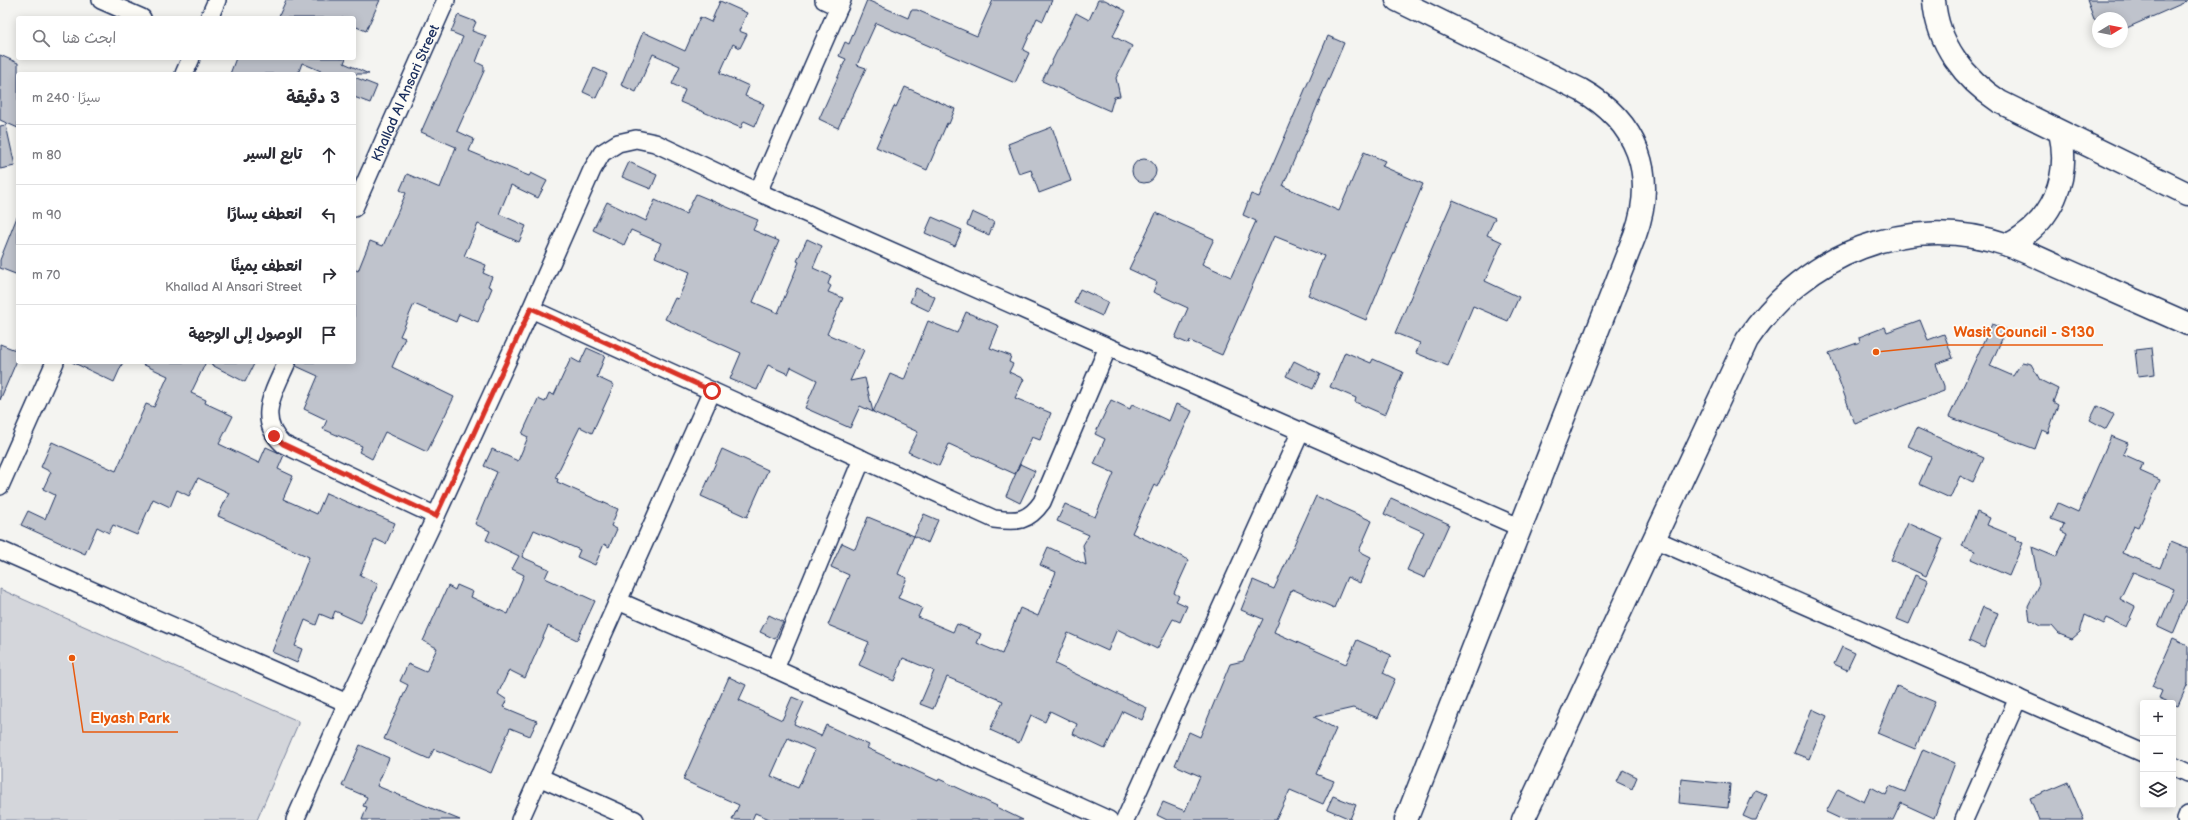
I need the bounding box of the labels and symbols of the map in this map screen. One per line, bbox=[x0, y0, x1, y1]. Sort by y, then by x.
north arrow bbox=[2092, 12, 2128, 48]
street label: Khallad Al Ansari Street bbox=[368, 21, 443, 164]
callout: Wasit Council - S130 bbox=[1946, 318, 2103, 345]
text: Wasit Council - S130 bbox=[1953, 323, 2095, 342]
route start bbox=[703, 382, 721, 400]
route end bbox=[265, 427, 283, 445]
callout: Elyash Park bbox=[83, 705, 178, 732]
text: Elyash Park bbox=[90, 709, 170, 728]

